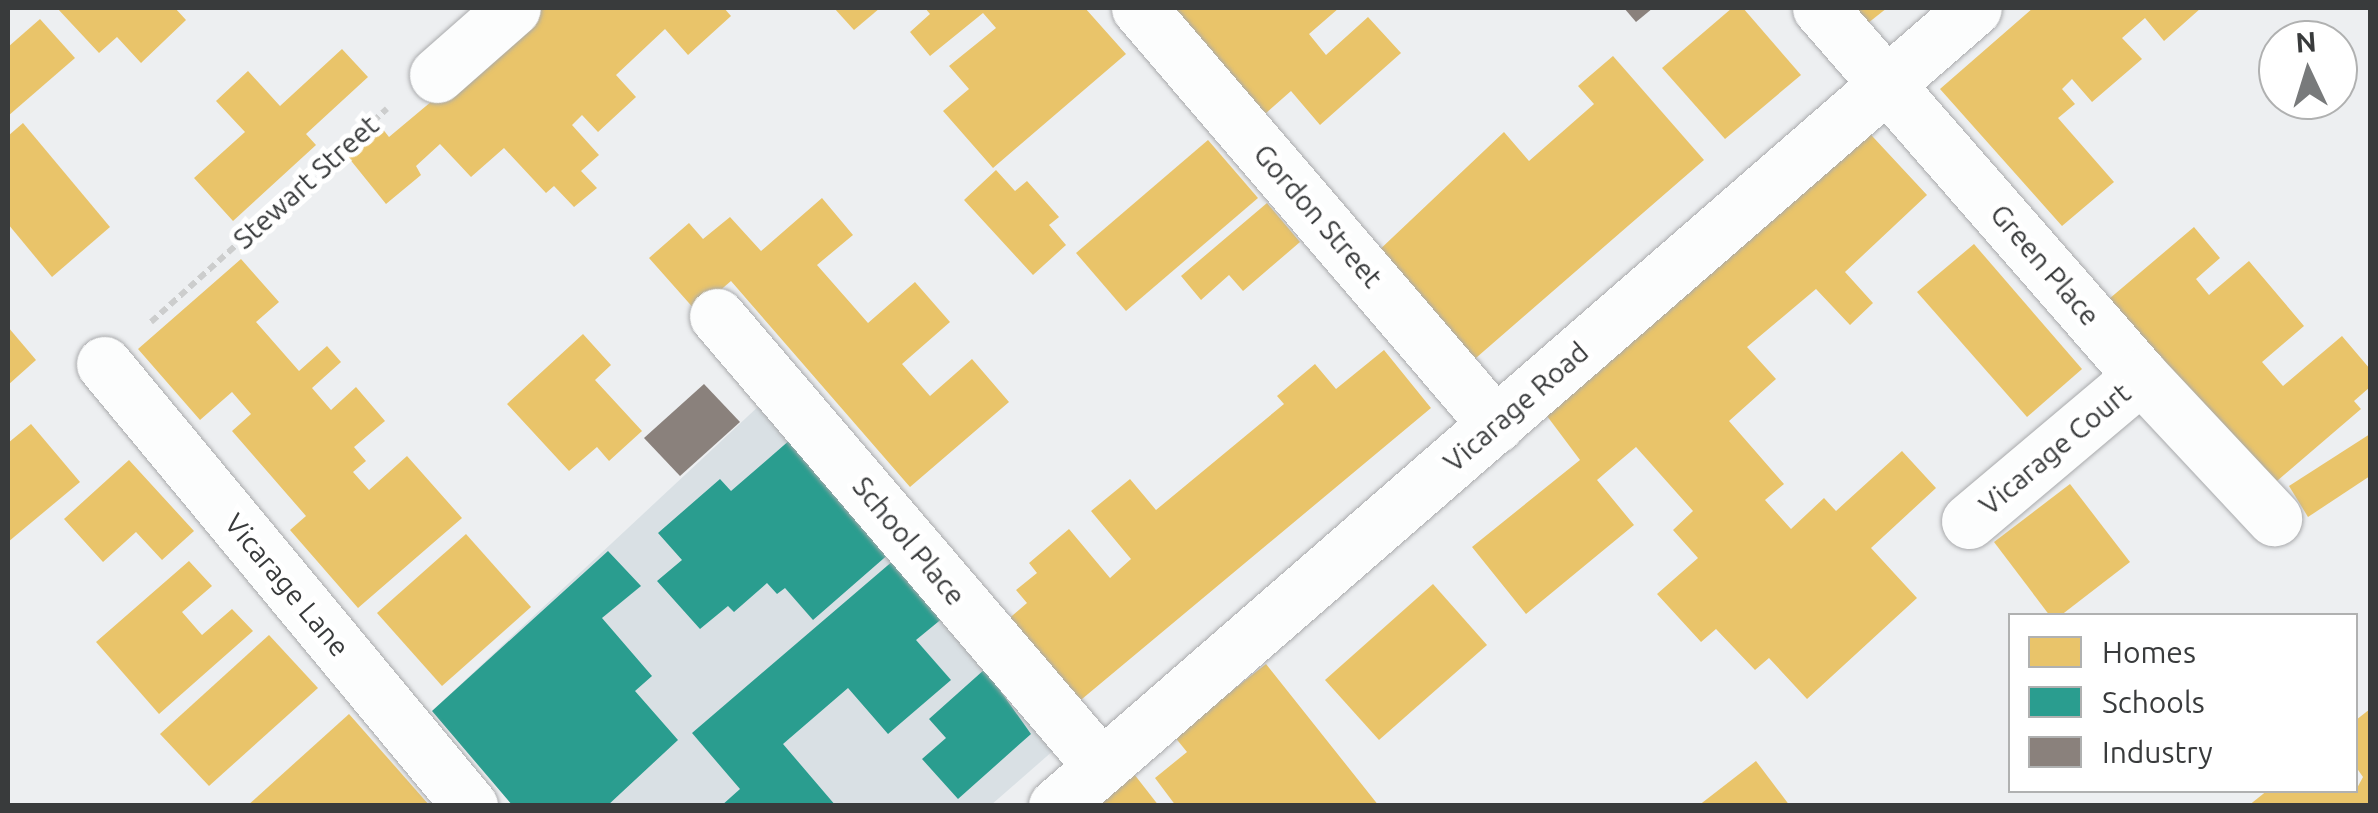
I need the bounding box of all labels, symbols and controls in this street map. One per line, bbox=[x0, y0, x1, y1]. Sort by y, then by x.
north arrow bbox=[2258, 20, 2358, 120]
text: N bbox=[2295, 25, 2318, 58]
street label: Stewart Street bbox=[227, 108, 385, 256]
street label: Gordon Street bbox=[1247, 137, 1389, 295]
street label: Green Place bbox=[1983, 198, 2107, 332]
street label: Vicarage Road bbox=[1437, 335, 1595, 479]
street label: Vicarage Court bbox=[1973, 376, 2137, 522]
street label: School Place bbox=[846, 470, 972, 612]
street label: Vicarage Lane bbox=[218, 507, 356, 663]
legend bbox=[2008, 613, 2358, 793]
text: Homes bbox=[2102, 635, 2196, 669]
text: Schools bbox=[2102, 685, 2205, 719]
text: Industry bbox=[2102, 735, 2213, 769]

